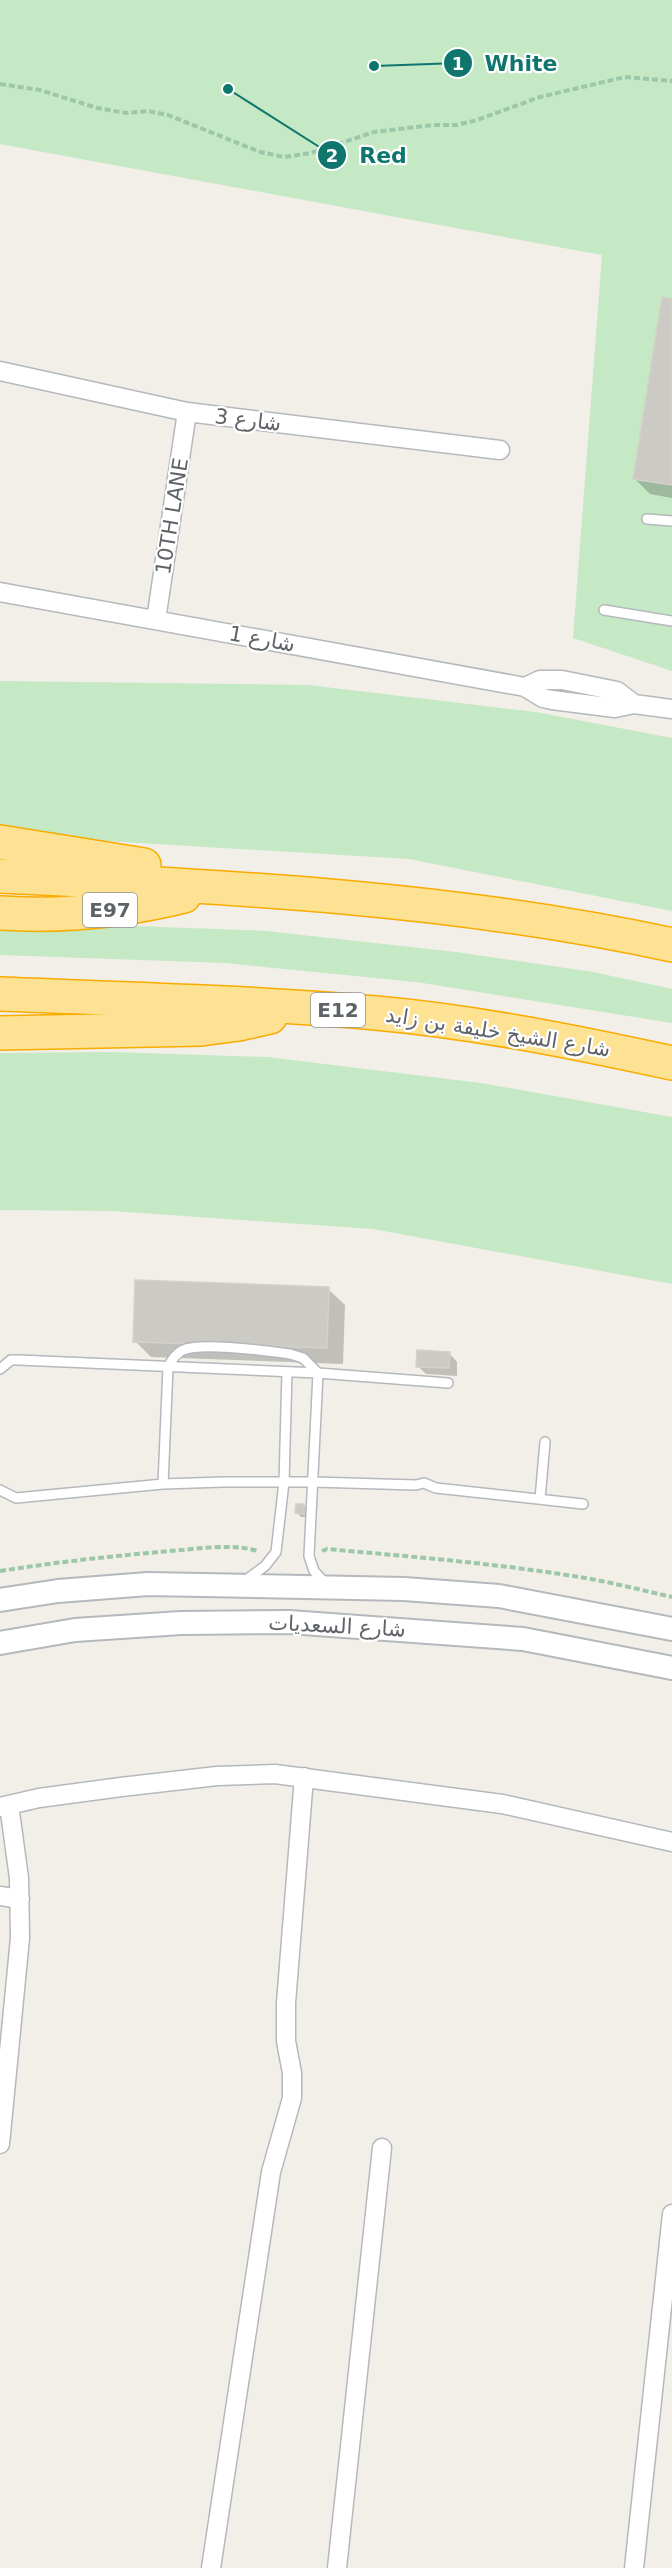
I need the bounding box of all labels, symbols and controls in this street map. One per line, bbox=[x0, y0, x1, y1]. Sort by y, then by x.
callout: White bbox=[443, 43, 570, 83]
text: White bbox=[485, 51, 557, 76]
text: 1 bbox=[452, 53, 464, 74]
callout: Red bbox=[317, 135, 419, 175]
text: Red bbox=[359, 143, 407, 168]
text: 2 bbox=[326, 145, 338, 166]
street label: شارع 3 bbox=[213, 404, 283, 436]
street label: 10TH LANE bbox=[151, 456, 193, 576]
street label: شارع 1 bbox=[227, 621, 297, 657]
road number: E97 bbox=[83, 893, 137, 927]
road number: E12 bbox=[311, 993, 365, 1027]
street label: شارع الشيخ خليفة بن زايد bbox=[384, 1002, 612, 1062]
street label: شارع السعديات bbox=[268, 1610, 406, 1642]

